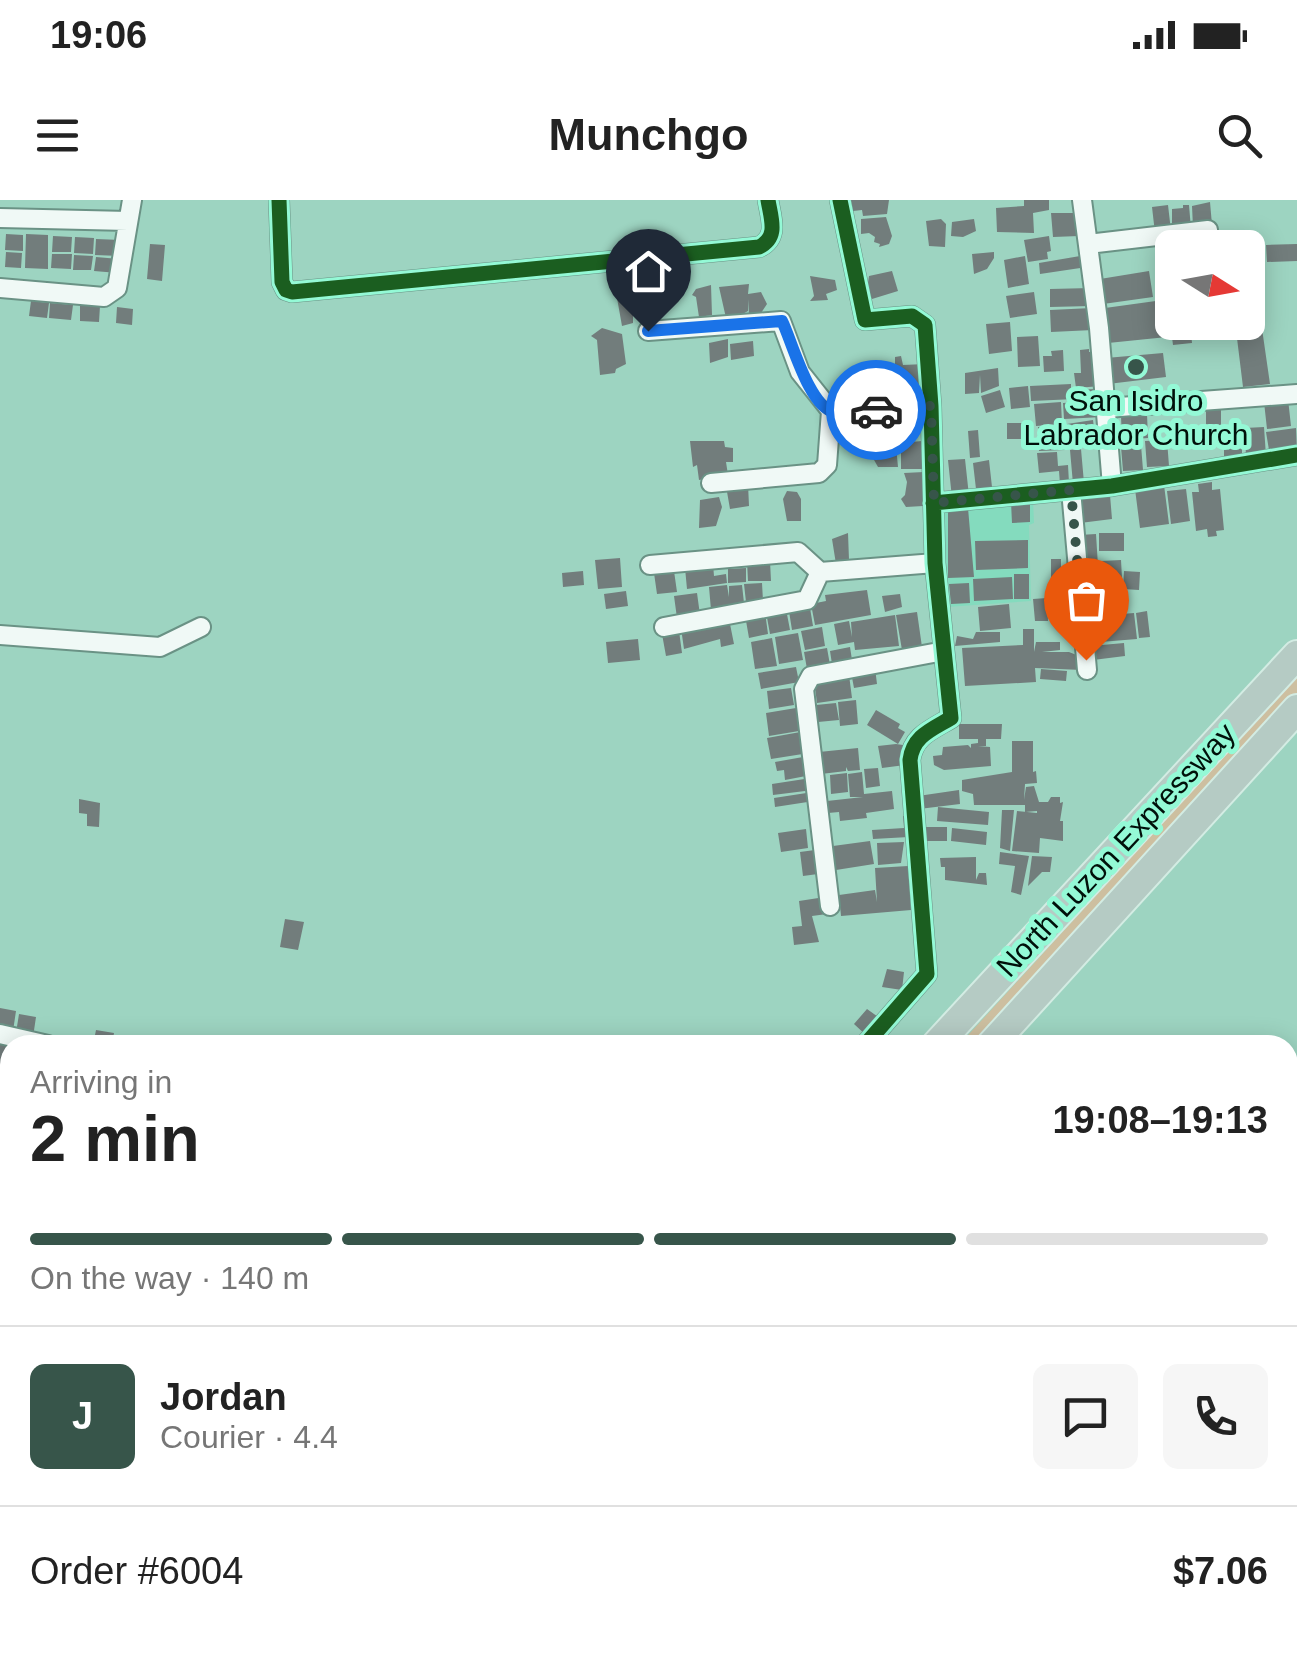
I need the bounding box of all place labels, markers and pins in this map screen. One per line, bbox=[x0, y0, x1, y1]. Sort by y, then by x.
pin bbox=[606, 229, 691, 332]
marker: San Isidro Labrador Church bbox=[1125, 356, 1147, 378]
place label: San Isidro Labrador Church bbox=[1023, 384, 1249, 451]
pin bbox=[1044, 558, 1129, 661]

